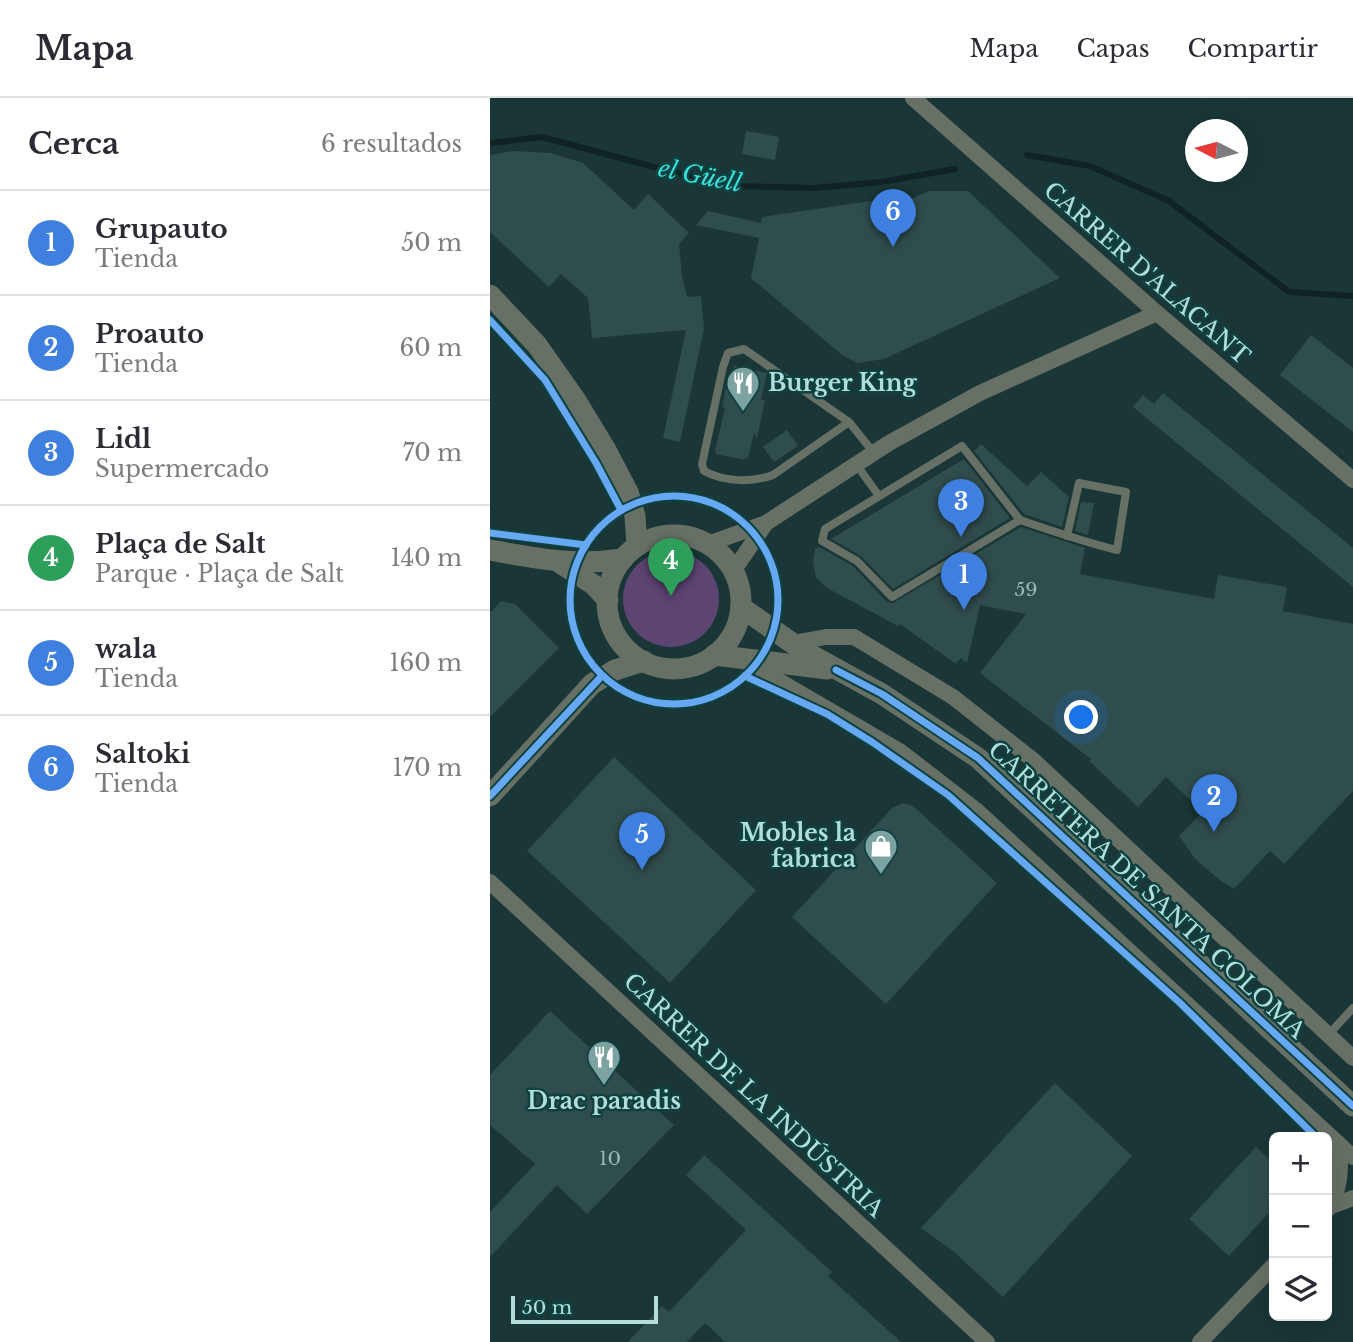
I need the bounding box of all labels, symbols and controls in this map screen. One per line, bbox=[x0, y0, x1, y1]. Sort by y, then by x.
text: Mapa bbox=[35, 28, 134, 69]
text: Mapa bbox=[969, 34, 1039, 63]
text: Capas bbox=[1077, 34, 1150, 63]
text: Compartir bbox=[1188, 34, 1318, 63]
north arrow bbox=[1185, 119, 1248, 182]
text: Cerca bbox=[28, 125, 119, 162]
text: 6 resultados bbox=[321, 130, 462, 158]
water label: el Güell bbox=[656, 153, 744, 198]
street label: CARRER D'ALACANT bbox=[1038, 176, 1256, 370]
pin: 6 bbox=[870, 189, 916, 247]
text: Grupauto bbox=[95, 213, 228, 245]
text: 1 bbox=[46, 229, 56, 257]
text: 50 m bbox=[401, 229, 462, 257]
text: Tienda bbox=[95, 245, 178, 273]
text: Proauto bbox=[95, 318, 204, 350]
text: 2 bbox=[44, 334, 58, 362]
text: 60 m bbox=[400, 334, 462, 362]
text: Tienda bbox=[95, 350, 178, 378]
restaurant icon: Burger King bbox=[724, 364, 762, 413]
place label: Burger King bbox=[768, 369, 917, 397]
text: Lidl bbox=[95, 423, 151, 455]
text: 3 bbox=[44, 439, 58, 467]
text: 70 m bbox=[403, 439, 462, 467]
text: Supermercado bbox=[95, 455, 269, 483]
pin: 3 bbox=[938, 479, 984, 537]
text: Plaça de Salt bbox=[95, 528, 266, 560]
pin: 4 bbox=[648, 538, 694, 596]
text: 4 bbox=[43, 544, 59, 572]
text: 140 m bbox=[391, 544, 462, 572]
pin: 1 bbox=[941, 552, 987, 610]
text: Parque · Plaça de Salt bbox=[95, 560, 344, 588]
house number: 59 bbox=[1014, 578, 1038, 601]
text: wala bbox=[95, 633, 157, 665]
text: 5 bbox=[44, 649, 58, 677]
text: 160 m bbox=[389, 649, 462, 677]
text: Tienda bbox=[95, 665, 178, 693]
your location bbox=[1064, 700, 1098, 734]
street label: CARRETERA DE SANTA COLOMA bbox=[983, 735, 1312, 1045]
text: Saltoki bbox=[95, 738, 190, 770]
text: 6 bbox=[43, 754, 59, 782]
text: 170 m bbox=[392, 754, 462, 782]
text: Tienda bbox=[95, 770, 178, 798]
pin: 2 bbox=[1191, 774, 1237, 832]
pin: 5 bbox=[619, 812, 665, 870]
place label: Mobles la fabrica bbox=[740, 819, 856, 873]
shop icon: Mobles la fabrica bbox=[862, 827, 900, 876]
street label: CARRER DE LA INDÚSTRIA bbox=[618, 966, 892, 1224]
restaurant icon: Drac paradis bbox=[585, 1038, 623, 1087]
place label: Drac paradis bbox=[527, 1087, 681, 1115]
map controls bbox=[1269, 1132, 1332, 1321]
button: + bbox=[1269, 1132, 1332, 1195]
house number: 10 bbox=[599, 1147, 621, 1170]
button: − bbox=[1269, 1195, 1332, 1258]
button: layers bbox=[1269, 1258, 1332, 1321]
scale bar bbox=[511, 1293, 658, 1325]
text: 50 m bbox=[522, 1296, 572, 1319]

